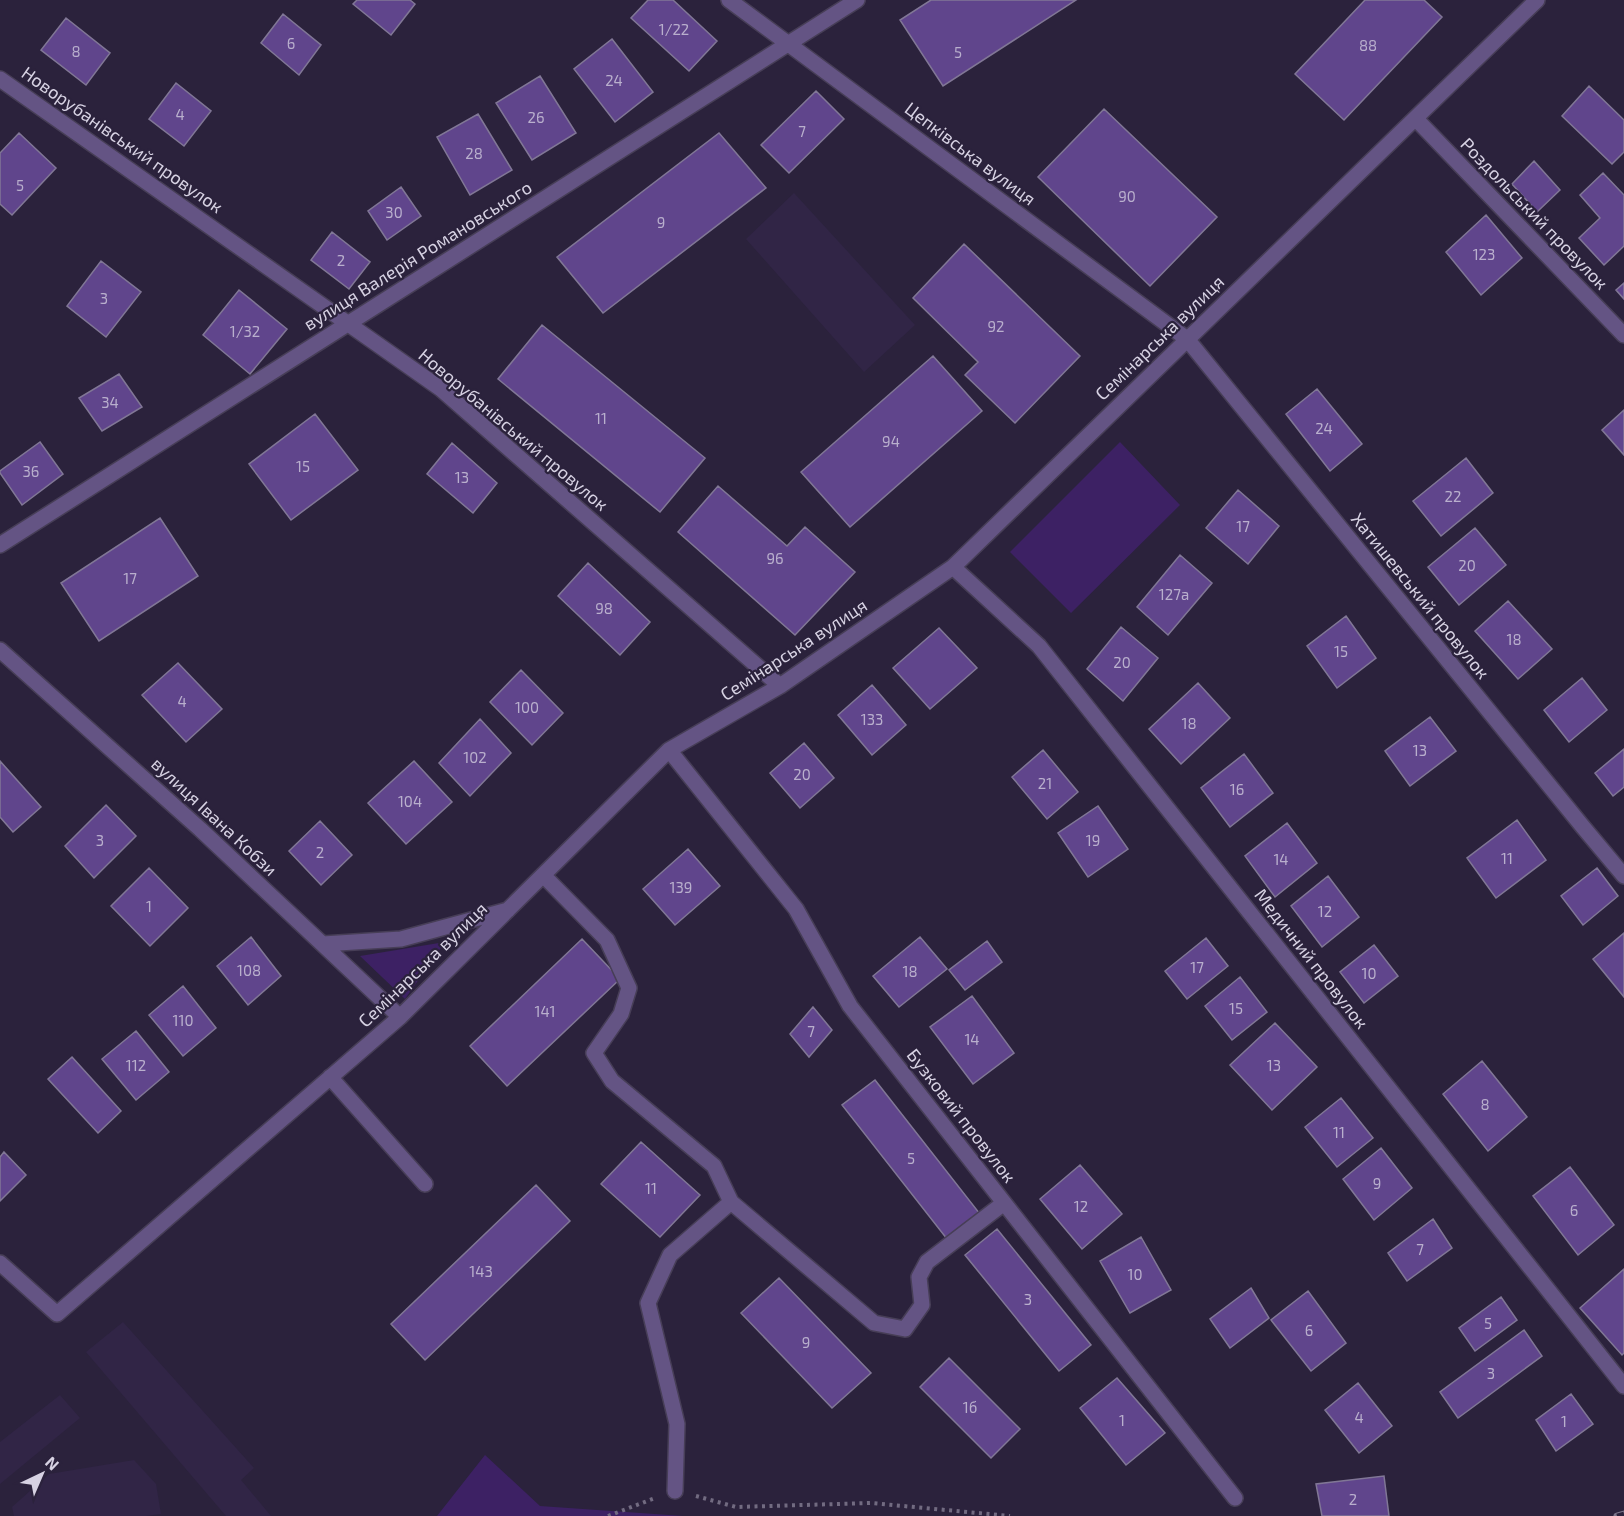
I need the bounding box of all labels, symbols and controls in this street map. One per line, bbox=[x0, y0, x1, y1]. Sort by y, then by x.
house number: 1/22 bbox=[659, 20, 689, 38]
house number: 6 bbox=[287, 34, 295, 52]
house number: 88 bbox=[1359, 36, 1377, 54]
house number: 8 bbox=[71, 42, 81, 60]
house number: 5 bbox=[954, 43, 962, 61]
street label: Новорубанівський провулок bbox=[18, 61, 228, 217]
house number: 24 bbox=[605, 71, 623, 89]
street label: Цепківська вулиця bbox=[901, 97, 1040, 210]
house number: 4 bbox=[175, 105, 185, 123]
house number: 26 bbox=[527, 108, 545, 126]
house number: 7 bbox=[798, 122, 806, 140]
street label: Роздольський провулок bbox=[1456, 133, 1613, 294]
house number: 28 bbox=[465, 144, 483, 162]
house number: 5 bbox=[16, 176, 24, 194]
street label: вулиця Валерія Романовського bbox=[299, 176, 536, 335]
house number: 90 bbox=[1118, 187, 1136, 205]
house number: 30 bbox=[385, 203, 403, 221]
house number: 9 bbox=[657, 213, 665, 231]
house number: 123 bbox=[1473, 245, 1495, 263]
house number: 2 bbox=[337, 251, 345, 269]
street label: Семінарська вулиця bbox=[1090, 270, 1228, 404]
house number: 3 bbox=[100, 289, 108, 307]
house number: 92 bbox=[987, 317, 1005, 335]
house number: 1/32 bbox=[230, 322, 260, 340]
street label: Новорубанівський провулок bbox=[414, 343, 613, 515]
house number: 34 bbox=[101, 393, 119, 411]
house number: 11 bbox=[595, 409, 607, 427]
house number: 24 bbox=[1315, 419, 1333, 437]
house number: 94 bbox=[882, 432, 900, 450]
house number: 15 bbox=[296, 457, 310, 475]
house number: 36 bbox=[23, 462, 39, 480]
house number: 13 bbox=[455, 468, 469, 486]
house number: 22 bbox=[1445, 487, 1461, 505]
street label: Хатишевський провулок bbox=[1347, 508, 1495, 683]
house number: 17 bbox=[1236, 517, 1250, 535]
house number: 96 bbox=[766, 549, 784, 567]
house number: 20 bbox=[1458, 556, 1476, 574]
house number: 17 bbox=[123, 569, 137, 587]
house number: 127а bbox=[1159, 585, 1189, 603]
street label: Семінарська вулиця bbox=[716, 594, 871, 705]
house number: 98 bbox=[595, 599, 613, 617]
house number: 18 bbox=[1506, 630, 1522, 648]
house number: 15 bbox=[1334, 642, 1348, 660]
house number: 20 bbox=[1113, 653, 1131, 671]
house number: 4 bbox=[177, 692, 187, 710]
house number: 100 bbox=[515, 698, 539, 716]
house number: 133 bbox=[861, 710, 883, 728]
house number: 18 bbox=[1181, 714, 1197, 732]
house number: 13 bbox=[1413, 741, 1427, 759]
house number: 102 bbox=[463, 748, 487, 766]
street label: вулиця Івана Кобзи bbox=[147, 752, 282, 880]
house number: 20 bbox=[793, 765, 811, 783]
house number: 21 bbox=[1038, 774, 1052, 792]
house number: 16 bbox=[1230, 780, 1244, 798]
house number: 104 bbox=[398, 792, 422, 810]
house number: 3 bbox=[96, 831, 104, 849]
house number: 19 bbox=[1086, 831, 1100, 849]
house number: 2 bbox=[316, 843, 324, 861]
house number: 11 bbox=[1501, 849, 1513, 867]
house number: 14 bbox=[1273, 850, 1289, 868]
house number: 139 bbox=[670, 878, 692, 896]
street label: Медичний провулок bbox=[1250, 884, 1374, 1033]
house number: 1 bbox=[146, 897, 152, 915]
street label: Семінарська вулиця bbox=[353, 897, 491, 1031]
house number: 12 bbox=[1318, 902, 1332, 920]
house number: 17 bbox=[1190, 958, 1204, 976]
house number: 108 bbox=[237, 961, 261, 979]
house number: 18 bbox=[902, 962, 918, 980]
house number: 10 bbox=[1361, 964, 1377, 982]
house number: 15 bbox=[1229, 999, 1243, 1017]
house number: 141 bbox=[534, 1002, 556, 1020]
house number: 110 bbox=[173, 1011, 194, 1029]
house number: 7 bbox=[807, 1022, 815, 1040]
house number: 14 bbox=[964, 1030, 980, 1048]
street label: Бузковий провулок bbox=[903, 1044, 1021, 1187]
house number: 112 bbox=[126, 1056, 146, 1074]
house number: 13 bbox=[1267, 1056, 1281, 1074]
house number: 8 bbox=[1480, 1095, 1490, 1113]
house number: 11 bbox=[1333, 1123, 1345, 1141]
house number: 5 bbox=[907, 1149, 915, 1167]
house number: 9 bbox=[1373, 1174, 1381, 1192]
house number: 11 bbox=[645, 1179, 657, 1197]
house number: 12 bbox=[1074, 1197, 1088, 1215]
house number: 6 bbox=[1570, 1201, 1578, 1219]
house number: 7 bbox=[1416, 1240, 1424, 1258]
house number: 143 bbox=[469, 1262, 493, 1280]
house number: 10 bbox=[1127, 1265, 1143, 1283]
house number: 3 bbox=[1024, 1290, 1032, 1308]
house number: 5 bbox=[1484, 1314, 1492, 1332]
house number: 6 bbox=[1305, 1321, 1313, 1339]
house number: 9 bbox=[802, 1333, 810, 1351]
house number: 3 bbox=[1487, 1364, 1495, 1382]
house number: 1б bbox=[963, 1398, 977, 1416]
house number: 4 bbox=[1354, 1408, 1364, 1426]
house number: 1 bbox=[1119, 1411, 1125, 1429]
house number: 1 bbox=[1561, 1412, 1567, 1430]
north arrow bbox=[12, 1444, 72, 1504]
text: N bbox=[42, 1452, 64, 1474]
house number: 2 bbox=[1349, 1490, 1357, 1508]

